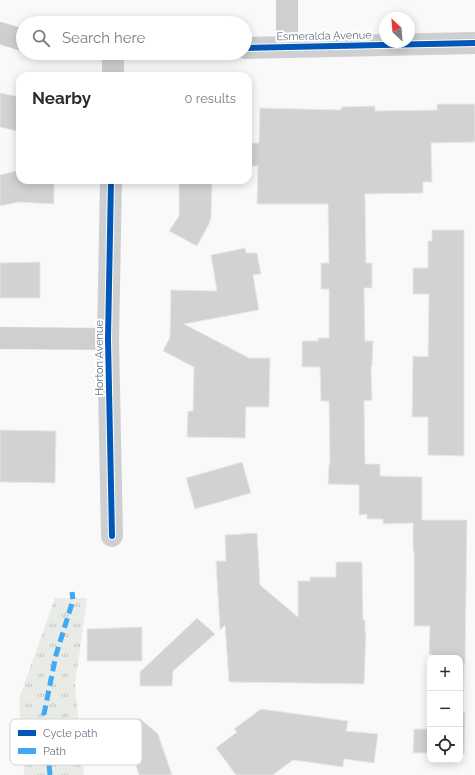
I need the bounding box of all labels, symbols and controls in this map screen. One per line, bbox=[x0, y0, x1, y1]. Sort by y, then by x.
north arrow bbox=[379, 12, 415, 48]
search box bbox=[16, 16, 252, 60]
icon: search bbox=[30, 27, 52, 49]
text: Search here bbox=[62, 29, 145, 47]
street label: Esmeralda Avenue bbox=[276, 29, 372, 43]
text: Nearby bbox=[32, 88, 91, 108]
text: 0 results bbox=[185, 91, 236, 106]
street label: Horton Avenue bbox=[93, 319, 106, 396]
map controls bbox=[427, 655, 463, 763]
button: + bbox=[427, 655, 463, 691]
button: − bbox=[427, 691, 463, 727]
legend bbox=[10, 719, 142, 765]
text: Cycle path bbox=[43, 727, 97, 740]
button: locate bbox=[427, 727, 463, 763]
text: Path bbox=[43, 745, 66, 758]

